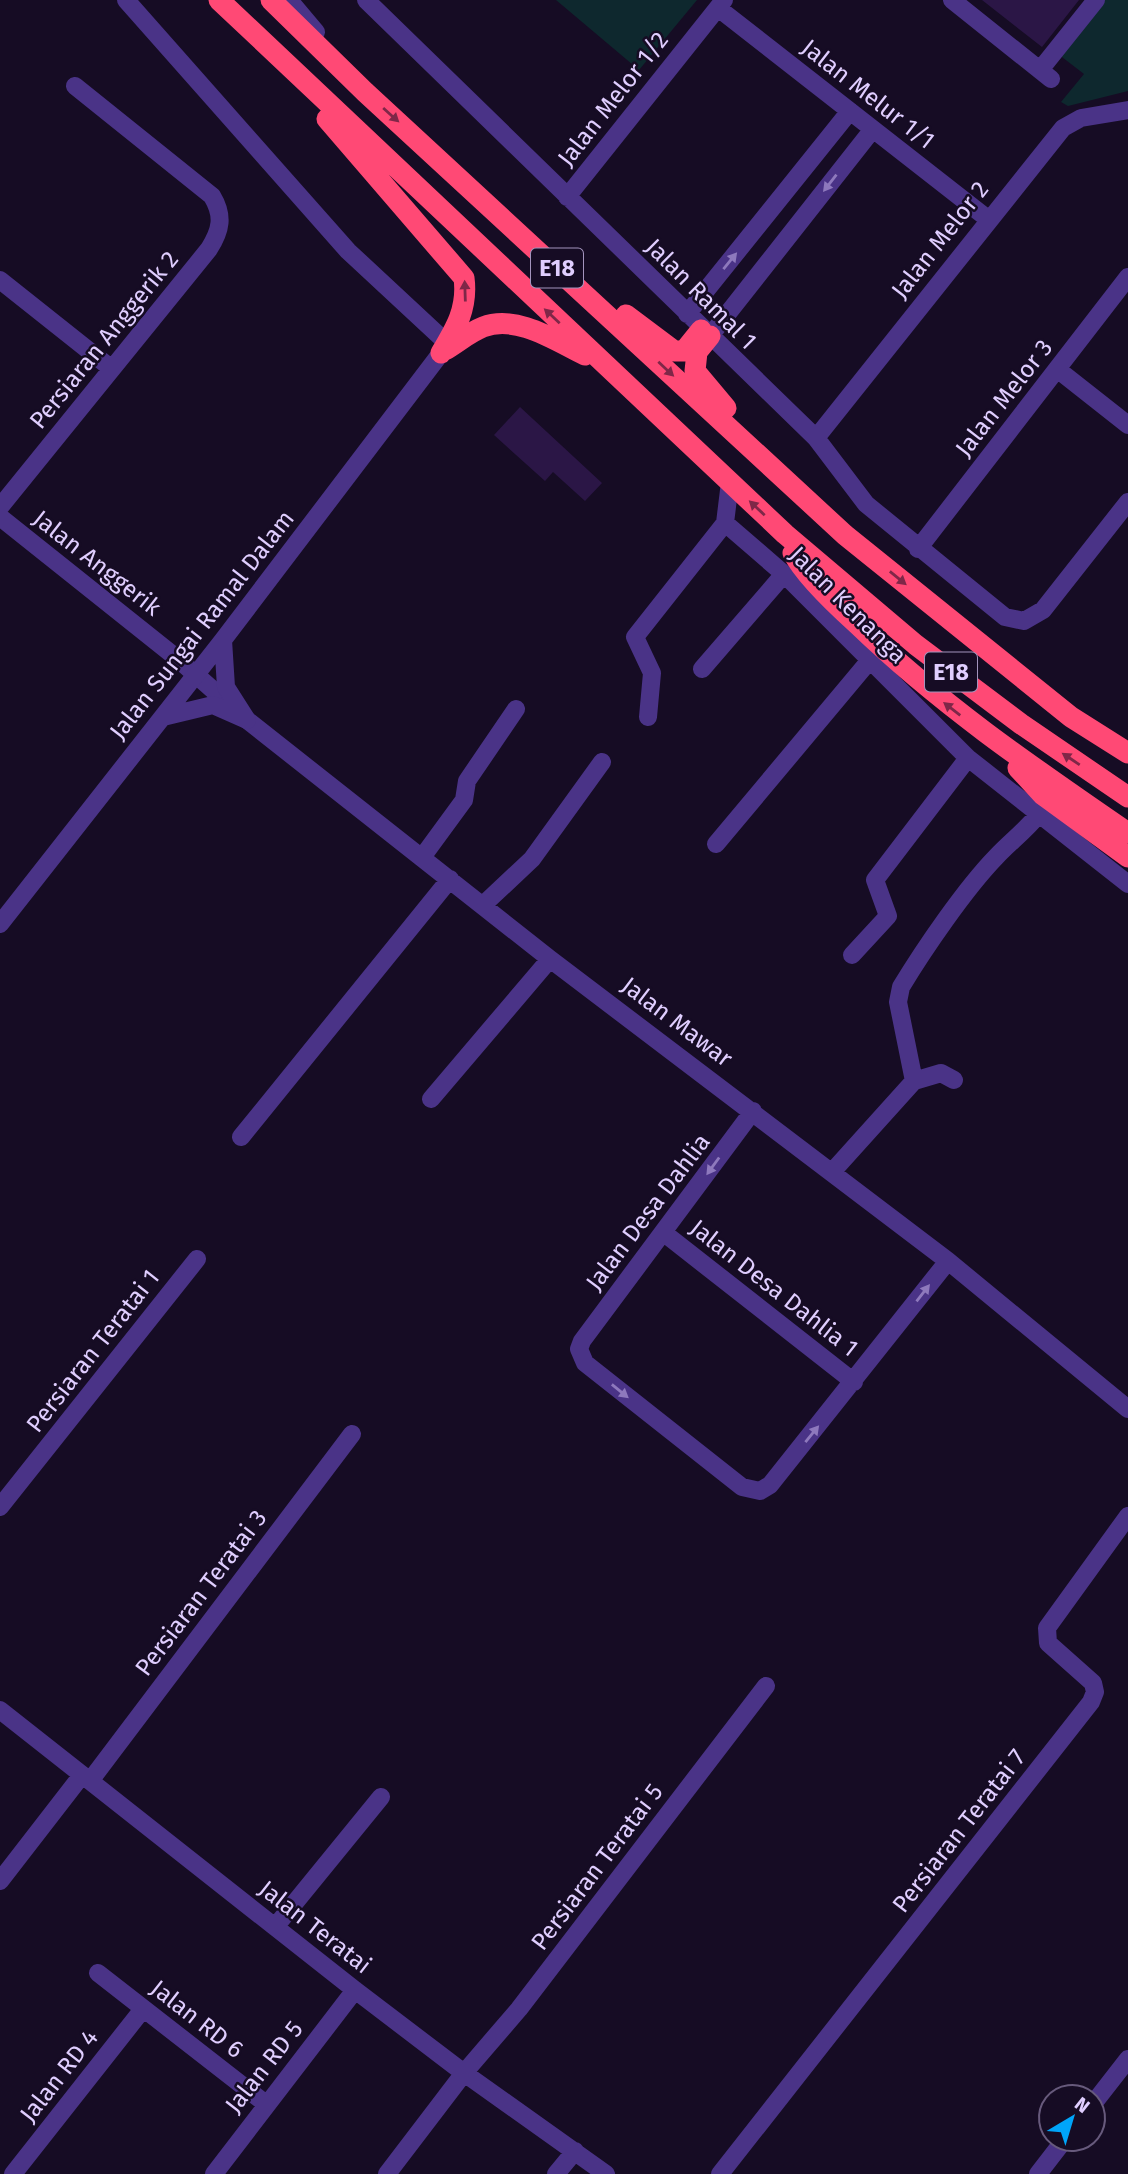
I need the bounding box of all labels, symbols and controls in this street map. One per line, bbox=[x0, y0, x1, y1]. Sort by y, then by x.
street label: Jalan Melor 1/2 bbox=[552, 26, 674, 172]
street label: Jalan Melur 1/1 bbox=[796, 33, 940, 155]
one-way arrow bbox=[382, 107, 399, 122]
one-way arrow bbox=[823, 173, 838, 191]
street label: Jalan Melor 2 bbox=[886, 176, 994, 304]
street label: Jalan Ramal 1 bbox=[640, 233, 762, 355]
street label: Persiaran Anggerik 2 bbox=[24, 246, 184, 434]
road number: E18 bbox=[531, 248, 583, 288]
one-way arrow bbox=[722, 252, 737, 269]
one-way arrow bbox=[459, 280, 470, 302]
one-way arrow bbox=[544, 308, 561, 324]
street label: Jalan Melor 3 bbox=[950, 334, 1058, 462]
one-way arrow bbox=[657, 360, 674, 376]
one-way arrow bbox=[749, 500, 766, 516]
street label: Jalan Anggerik bbox=[28, 504, 167, 622]
street label: Jalan Sungai Ramal Dalam bbox=[104, 505, 300, 745]
street label: Jalan Kenanga bbox=[784, 541, 912, 669]
one-way arrow bbox=[888, 570, 906, 585]
road number: E18 bbox=[925, 652, 977, 692]
one-way arrow bbox=[944, 701, 962, 716]
one-way arrow bbox=[1062, 753, 1081, 766]
street label: Jalan Mawar bbox=[616, 971, 738, 1073]
street label: Jalan Desa Dahlia bbox=[580, 1128, 716, 1296]
one-way arrow bbox=[706, 1157, 720, 1176]
street label: Jalan Desa Dahlia 1 bbox=[684, 1214, 864, 1362]
street label: Persiaran Teratai 1 bbox=[21, 1264, 165, 1438]
one-way arrow bbox=[915, 1284, 929, 1302]
one-way arrow bbox=[611, 1383, 629, 1398]
one-way arrow bbox=[804, 1425, 819, 1442]
street label: Persiaran Teratai 3 bbox=[130, 1505, 272, 1681]
street label: Persiaran Teratai 7 bbox=[887, 1744, 1031, 1918]
street label: Persiaran Teratai 5 bbox=[525, 1779, 669, 1955]
street label: Jalan Teratai bbox=[253, 1875, 377, 1979]
street label: Jalan RD 6 bbox=[145, 1974, 249, 2064]
street label: Jalan RD 5 bbox=[219, 2015, 309, 2119]
street label: Jalan RD 4 bbox=[14, 2024, 104, 2128]
north arrow bbox=[1037, 2083, 1107, 2153]
text: N bbox=[1070, 2092, 1094, 2118]

